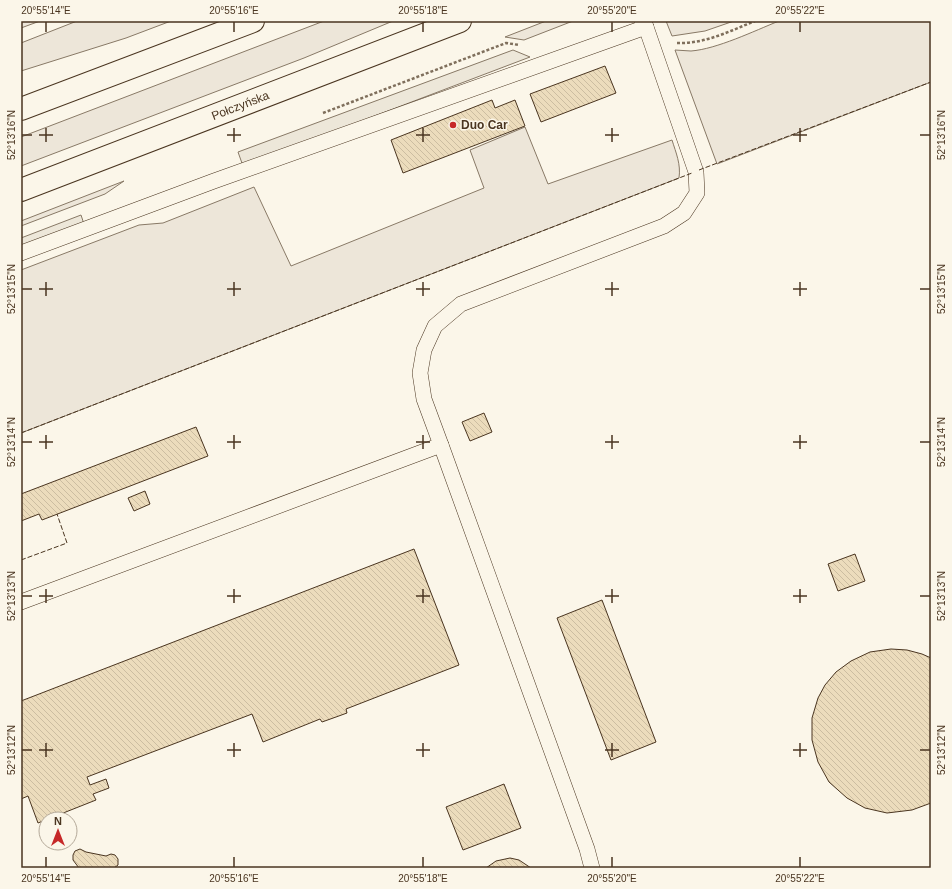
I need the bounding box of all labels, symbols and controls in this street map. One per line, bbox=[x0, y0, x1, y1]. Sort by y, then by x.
text: 20°55'14"E bbox=[21, 5, 71, 16]
text: 20°55'16"E bbox=[209, 5, 259, 16]
text: 20°55'18"E bbox=[398, 5, 448, 16]
text: 20°55'20"E bbox=[587, 5, 637, 16]
text: 20°55'22"E bbox=[775, 5, 825, 16]
street label: Połczyńska bbox=[209, 88, 271, 123]
text: 52°13'16"N bbox=[6, 110, 17, 160]
text: 52°13'16"N bbox=[936, 110, 947, 160]
place label: Duo Car bbox=[461, 118, 508, 132]
marker: Duo Car bbox=[448, 120, 458, 130]
text: 52°13'15"N bbox=[6, 264, 17, 314]
text: 52°13'15"N bbox=[936, 264, 947, 314]
text: 52°13'14"N bbox=[6, 417, 17, 467]
text: 52°13'14"N bbox=[936, 417, 947, 467]
text: 52°13'13"N bbox=[6, 571, 17, 621]
text: 52°13'13"N bbox=[936, 571, 947, 621]
text: 52°13'12"N bbox=[6, 725, 17, 775]
text: 52°13'12"N bbox=[936, 725, 947, 775]
north arrow bbox=[38, 811, 78, 851]
text: N bbox=[54, 815, 62, 827]
text: 20°55'14"E bbox=[21, 873, 71, 884]
text: 20°55'16"E bbox=[209, 873, 259, 884]
text: 20°55'18"E bbox=[398, 873, 448, 884]
text: 20°55'20"E bbox=[587, 873, 637, 884]
text: 20°55'22"E bbox=[775, 873, 825, 884]

